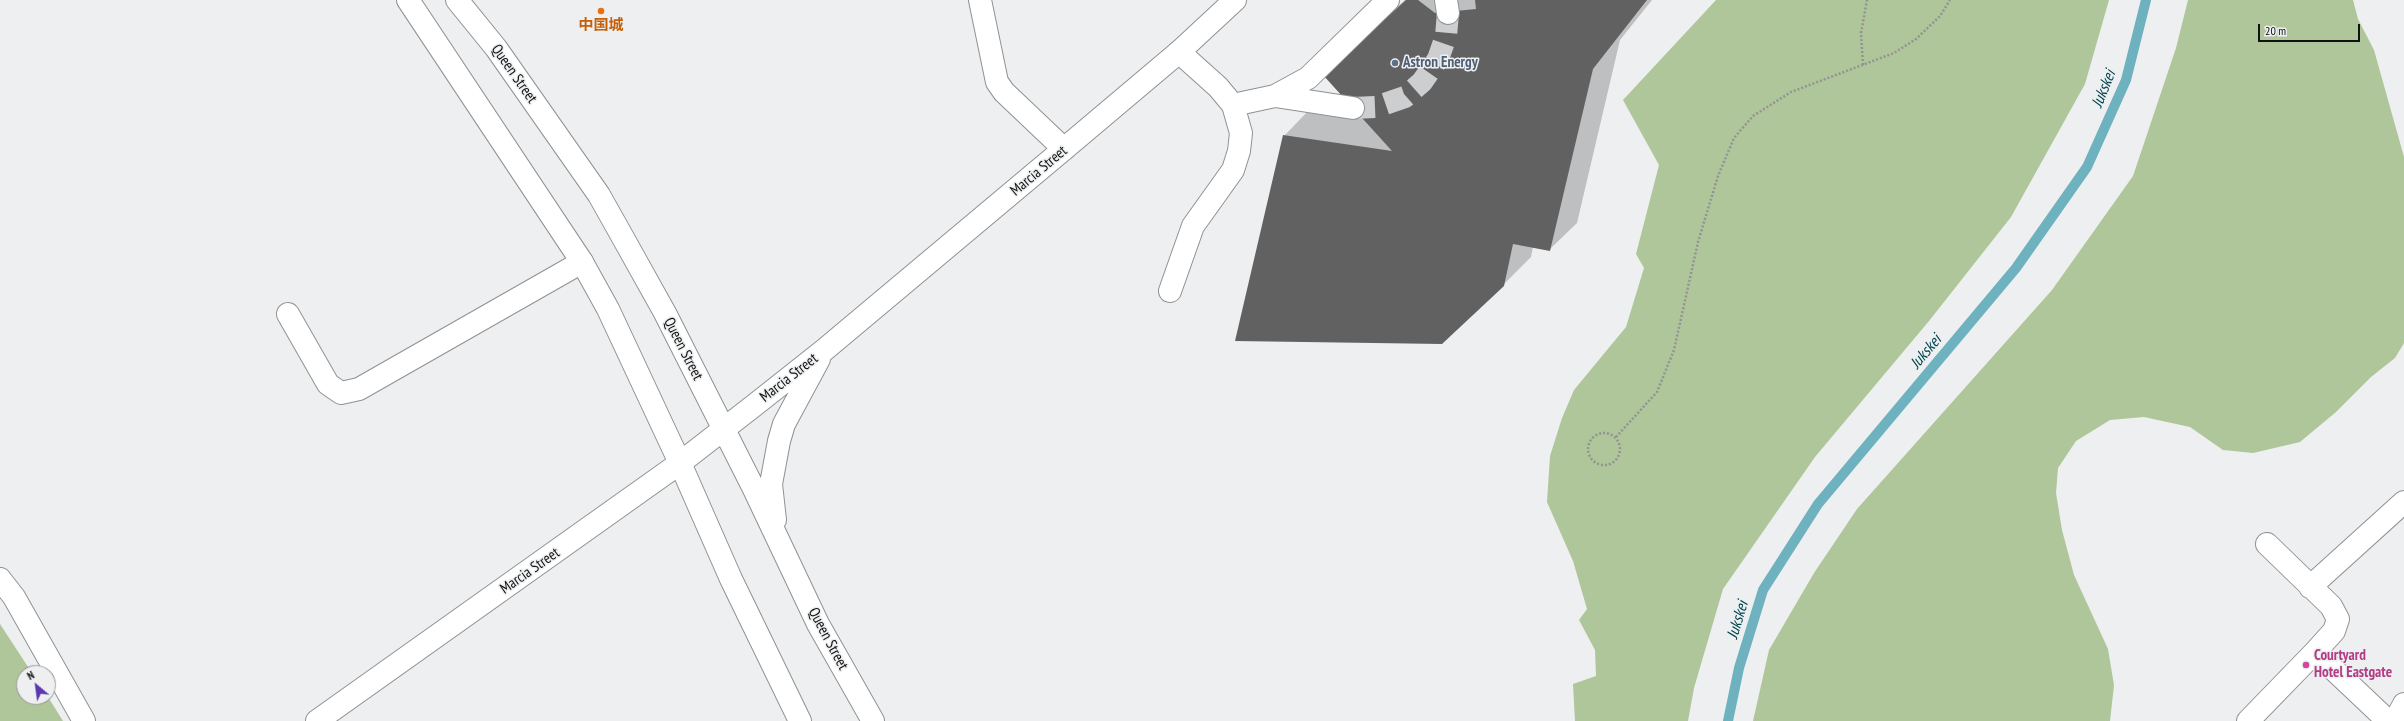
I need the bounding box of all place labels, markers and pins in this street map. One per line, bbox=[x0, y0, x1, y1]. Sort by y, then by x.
marker: 中国城 bbox=[596, 6, 606, 16]
place label: 中国城 bbox=[579, 17, 623, 35]
place label: Astron Energy bbox=[1403, 54, 1478, 72]
marker: Astron Energy bbox=[1390, 58, 1400, 68]
place label: Courtyard Hotel Eastgate bbox=[2314, 647, 2392, 682]
marker: Courtyard Hotel Eastgate bbox=[2301, 660, 2311, 670]

